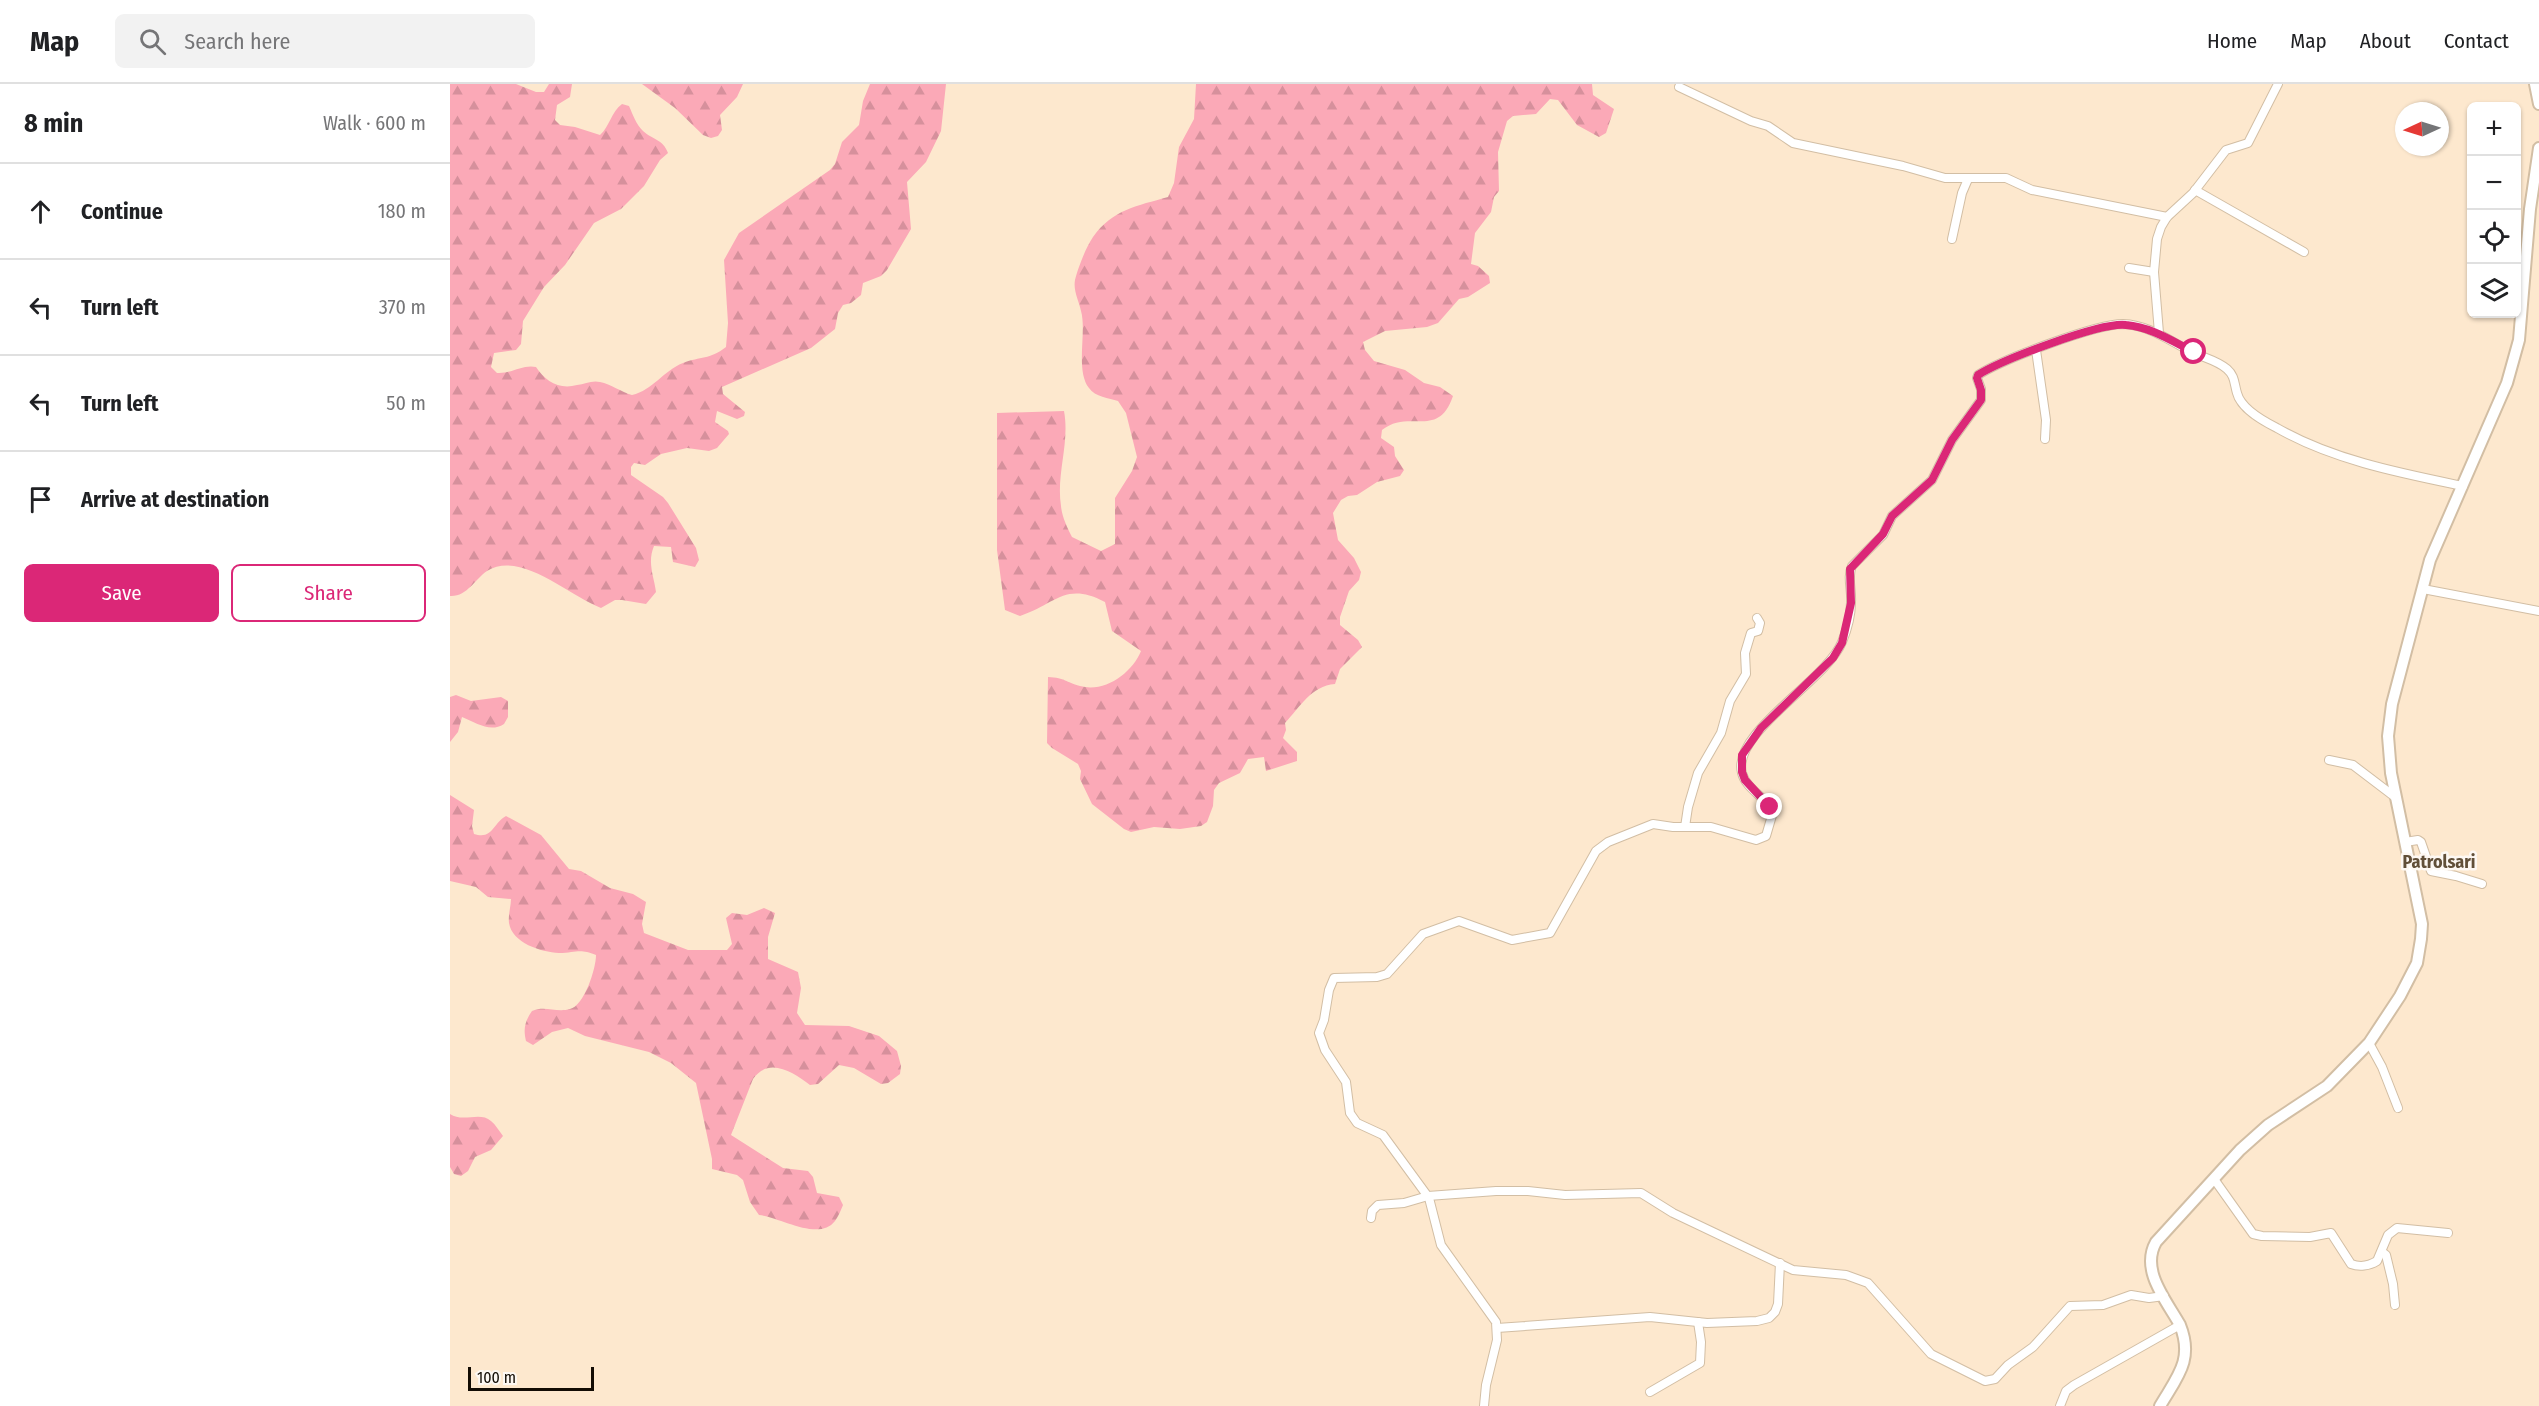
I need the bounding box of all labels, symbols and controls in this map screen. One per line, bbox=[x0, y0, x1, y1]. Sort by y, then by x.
search box bbox=[115, 14, 535, 68]
text: Map bbox=[30, 25, 79, 58]
icon: search bbox=[136, 25, 169, 58]
text: Search here bbox=[184, 28, 290, 55]
text: Home bbox=[2207, 28, 2257, 54]
text: Map bbox=[2290, 28, 2327, 54]
text: About bbox=[2360, 28, 2411, 54]
text: Contact bbox=[2444, 28, 2509, 54]
north arrow bbox=[2395, 102, 2449, 156]
map controls bbox=[2467, 102, 2521, 318]
button: + bbox=[2467, 102, 2521, 156]
text: 8 min bbox=[24, 108, 83, 139]
text: Walk · 600 m bbox=[323, 111, 426, 135]
button: − bbox=[2467, 156, 2521, 210]
icon: ahead bbox=[24, 195, 57, 228]
text: Continue bbox=[81, 198, 163, 225]
text: 180 m bbox=[378, 199, 426, 223]
button: locate bbox=[2467, 210, 2521, 264]
button: layers bbox=[2467, 264, 2521, 318]
icon: left bbox=[24, 291, 57, 324]
text: Turn left bbox=[81, 294, 159, 321]
text: 370 m bbox=[379, 295, 426, 319]
route start bbox=[2180, 338, 2206, 364]
icon: left bbox=[24, 387, 57, 420]
text: Turn left bbox=[81, 390, 159, 417]
text: 50 m bbox=[386, 391, 426, 415]
icon: arrive bbox=[24, 483, 57, 516]
text: Arrive at destination bbox=[81, 486, 269, 513]
button: Save bbox=[24, 564, 219, 622]
button: Share bbox=[231, 564, 426, 622]
route end bbox=[1756, 793, 1782, 819]
district label: Patrolsari bbox=[2403, 851, 2475, 873]
scale bar bbox=[468, 1364, 594, 1392]
text: 100 m bbox=[477, 1368, 516, 1387]

